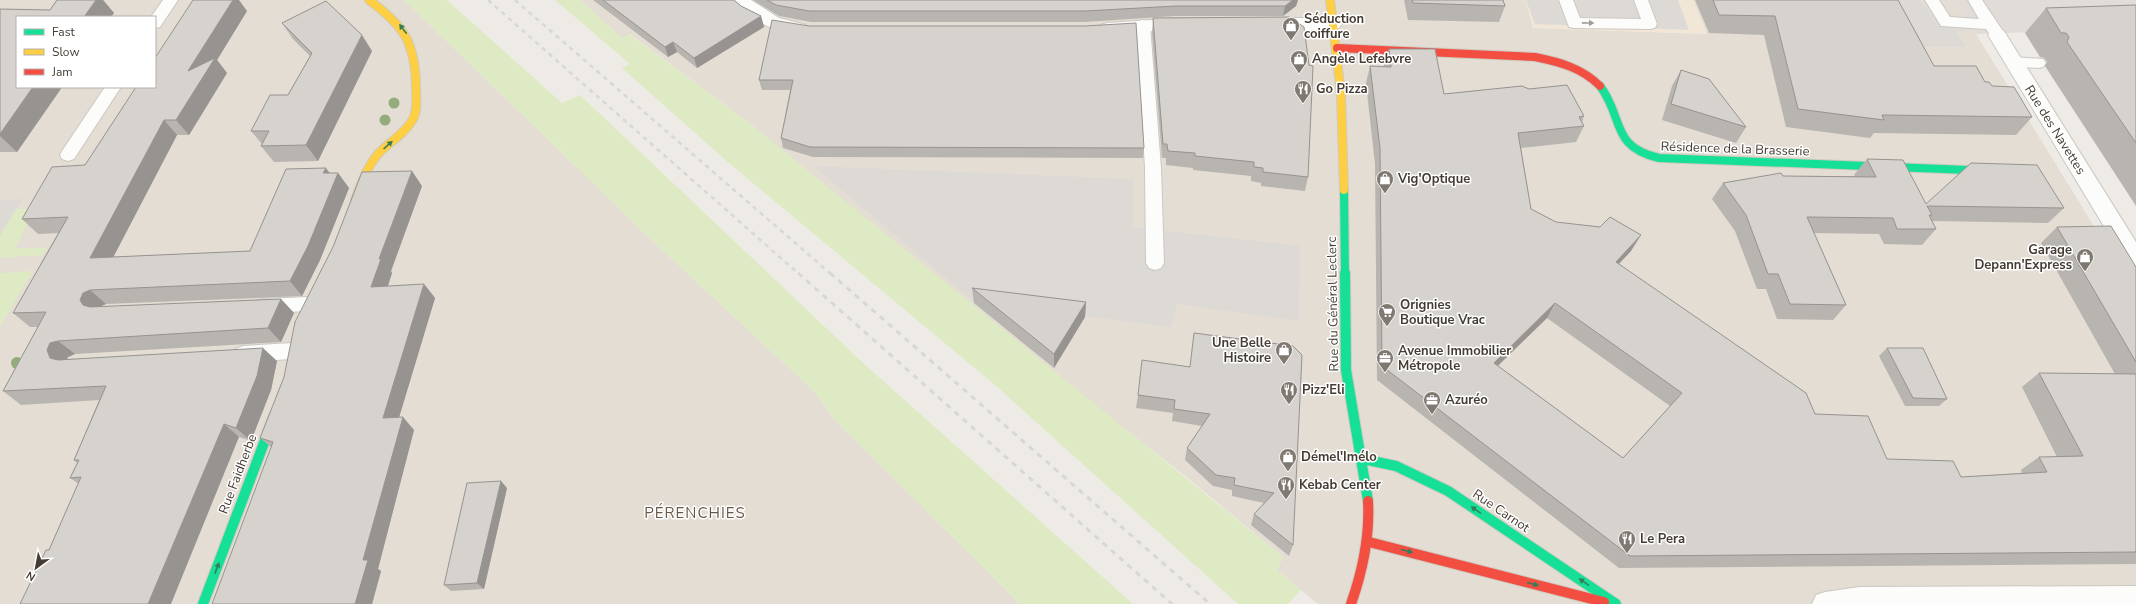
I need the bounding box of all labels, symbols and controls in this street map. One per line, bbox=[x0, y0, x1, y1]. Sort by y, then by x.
place label: Séduction coiffure bbox=[1304, 10, 1364, 43]
legend bbox=[16, 16, 156, 88]
shop icon: Séduction coiffure bbox=[1281, 16, 1301, 41]
one-way arrow bbox=[1582, 20, 1594, 27]
text: Fast bbox=[52, 24, 75, 40]
one-way arrow bbox=[399, 24, 407, 34]
text: Slow bbox=[52, 44, 80, 60]
shop icon: Angèle Lefebvre bbox=[1289, 49, 1309, 74]
place label: Angèle Lefebvre bbox=[1312, 50, 1411, 68]
text: Jam bbox=[51, 64, 73, 80]
restaurant icon: Go Pizza bbox=[1293, 79, 1313, 104]
place label: Go Pizza bbox=[1316, 80, 1368, 98]
street label: Rue des Navettes bbox=[2020, 82, 2090, 178]
street label: Résidence de la Brasserie bbox=[1660, 137, 1810, 161]
one-way arrow bbox=[382, 140, 393, 149]
shop icon: Vig'Optique bbox=[1375, 169, 1395, 194]
place label: Vig'Optique bbox=[1397, 170, 1470, 188]
street label: Rue du Général Leclerc bbox=[1323, 236, 1343, 372]
place label: Garage Depann'Express bbox=[1974, 241, 2072, 274]
shop icon: Garage Depann'Express bbox=[2075, 247, 2095, 272]
place label: Orignies Boutique Vrac bbox=[1400, 296, 1485, 329]
supermarket icon: Orignies Boutique Vrac bbox=[1377, 302, 1397, 327]
place label: Une Belle Histoire bbox=[1212, 334, 1271, 367]
shop icon: Une Belle Histoire bbox=[1274, 340, 1294, 365]
place label: Avenue Immobilier Métropole bbox=[1398, 342, 1512, 375]
office icon: Avenue Immobilier Métropole bbox=[1375, 348, 1395, 373]
restaurant icon: Pizz'Eli bbox=[1279, 380, 1299, 405]
place label: Pizz'Eli bbox=[1302, 381, 1344, 399]
office icon: Azuréo bbox=[1422, 390, 1442, 415]
place label: Azuréo bbox=[1445, 391, 1488, 409]
street label: Rue Faidherbe bbox=[215, 431, 261, 516]
shop icon: Démel'Imélo bbox=[1278, 447, 1298, 472]
place label: Démel'Imélo bbox=[1301, 448, 1377, 466]
restaurant icon: Kebab Center bbox=[1276, 475, 1296, 500]
place label: Kebab Center bbox=[1299, 476, 1382, 494]
street label: Rue Carnot bbox=[1469, 485, 1534, 537]
district label: PÉRENCHIES bbox=[644, 503, 746, 523]
one-way arrow bbox=[1471, 506, 1481, 514]
restaurant icon: Le Pera bbox=[1617, 529, 1637, 554]
place label: Le Pera bbox=[1640, 530, 1685, 548]
north arrow bbox=[16, 548, 56, 588]
one-way arrow bbox=[1401, 549, 1413, 555]
one-way arrow bbox=[214, 561, 220, 573]
text: N bbox=[23, 568, 38, 585]
one-way arrow bbox=[1579, 578, 1589, 586]
one-way arrow bbox=[1527, 581, 1539, 587]

